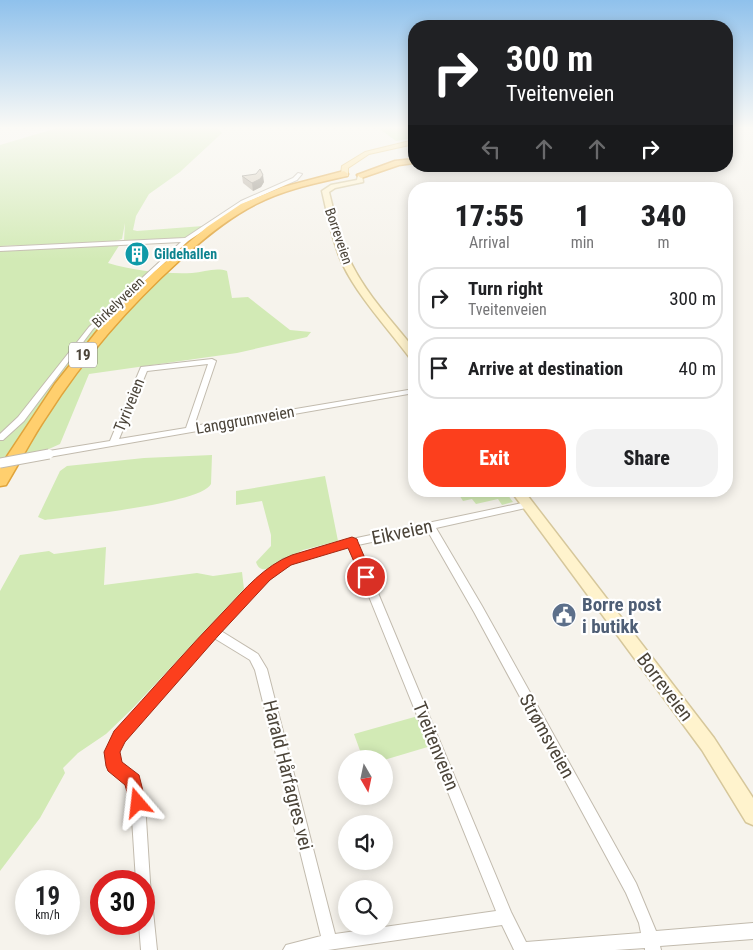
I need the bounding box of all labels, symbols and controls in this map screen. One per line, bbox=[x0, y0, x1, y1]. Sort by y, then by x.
text: 300 m bbox=[506, 39, 593, 80]
icon: right bbox=[423, 40, 488, 105]
text: Tveitenveien bbox=[506, 81, 614, 106]
icon: left bbox=[477, 135, 505, 163]
icon: ahead bbox=[530, 135, 558, 163]
icon: ahead bbox=[583, 135, 611, 163]
icon: right bbox=[636, 135, 664, 163]
text: 17:55 bbox=[455, 198, 524, 233]
text: 1 bbox=[575, 198, 590, 233]
text: 340 bbox=[641, 198, 686, 233]
street label: Borreveien bbox=[322, 206, 356, 266]
text: Arrival bbox=[469, 233, 510, 252]
text: min bbox=[571, 233, 594, 252]
text: m bbox=[658, 233, 670, 252]
building icon: Gildehallen bbox=[124, 241, 150, 267]
place label: Gildehallen bbox=[154, 246, 217, 262]
street label: Birkelyveien bbox=[89, 273, 147, 331]
text: Turn right bbox=[468, 277, 543, 300]
icon: right bbox=[425, 284, 453, 312]
text: 300 m bbox=[669, 287, 716, 310]
text: Tveitenveien bbox=[468, 300, 547, 319]
road number: 19 bbox=[69, 342, 97, 368]
icon: arrive bbox=[425, 354, 453, 382]
text: Arrive at destination bbox=[468, 357, 623, 380]
text: 40 m bbox=[679, 357, 716, 380]
street label: Tyriveien bbox=[110, 375, 148, 435]
street label: Langgrunnveien bbox=[194, 402, 296, 438]
button: Exit bbox=[423, 429, 566, 487]
button: Share bbox=[576, 429, 718, 487]
street label: Eikveien bbox=[369, 514, 435, 550]
pin bbox=[345, 556, 387, 598]
icon: arrive bbox=[352, 563, 380, 591]
place label: Borre post i butikk bbox=[582, 593, 661, 638]
public building icon: Borre post i butikk bbox=[551, 602, 577, 628]
street label: Borreveien bbox=[632, 648, 698, 726]
street label: Strømsveien bbox=[514, 690, 580, 782]
street label: Harald Hårfagres vei bbox=[258, 698, 318, 852]
street label: Tveitenveien bbox=[408, 698, 464, 794]
north arrow bbox=[338, 750, 392, 805]
map controls bbox=[338, 750, 393, 935]
position arrow bbox=[111, 776, 163, 828]
button: sound bbox=[338, 815, 393, 870]
speed limit sign: 30 bbox=[90, 870, 155, 935]
button: search bbox=[338, 880, 393, 935]
text: 19 bbox=[35, 882, 60, 911]
text: km/h bbox=[35, 908, 60, 922]

